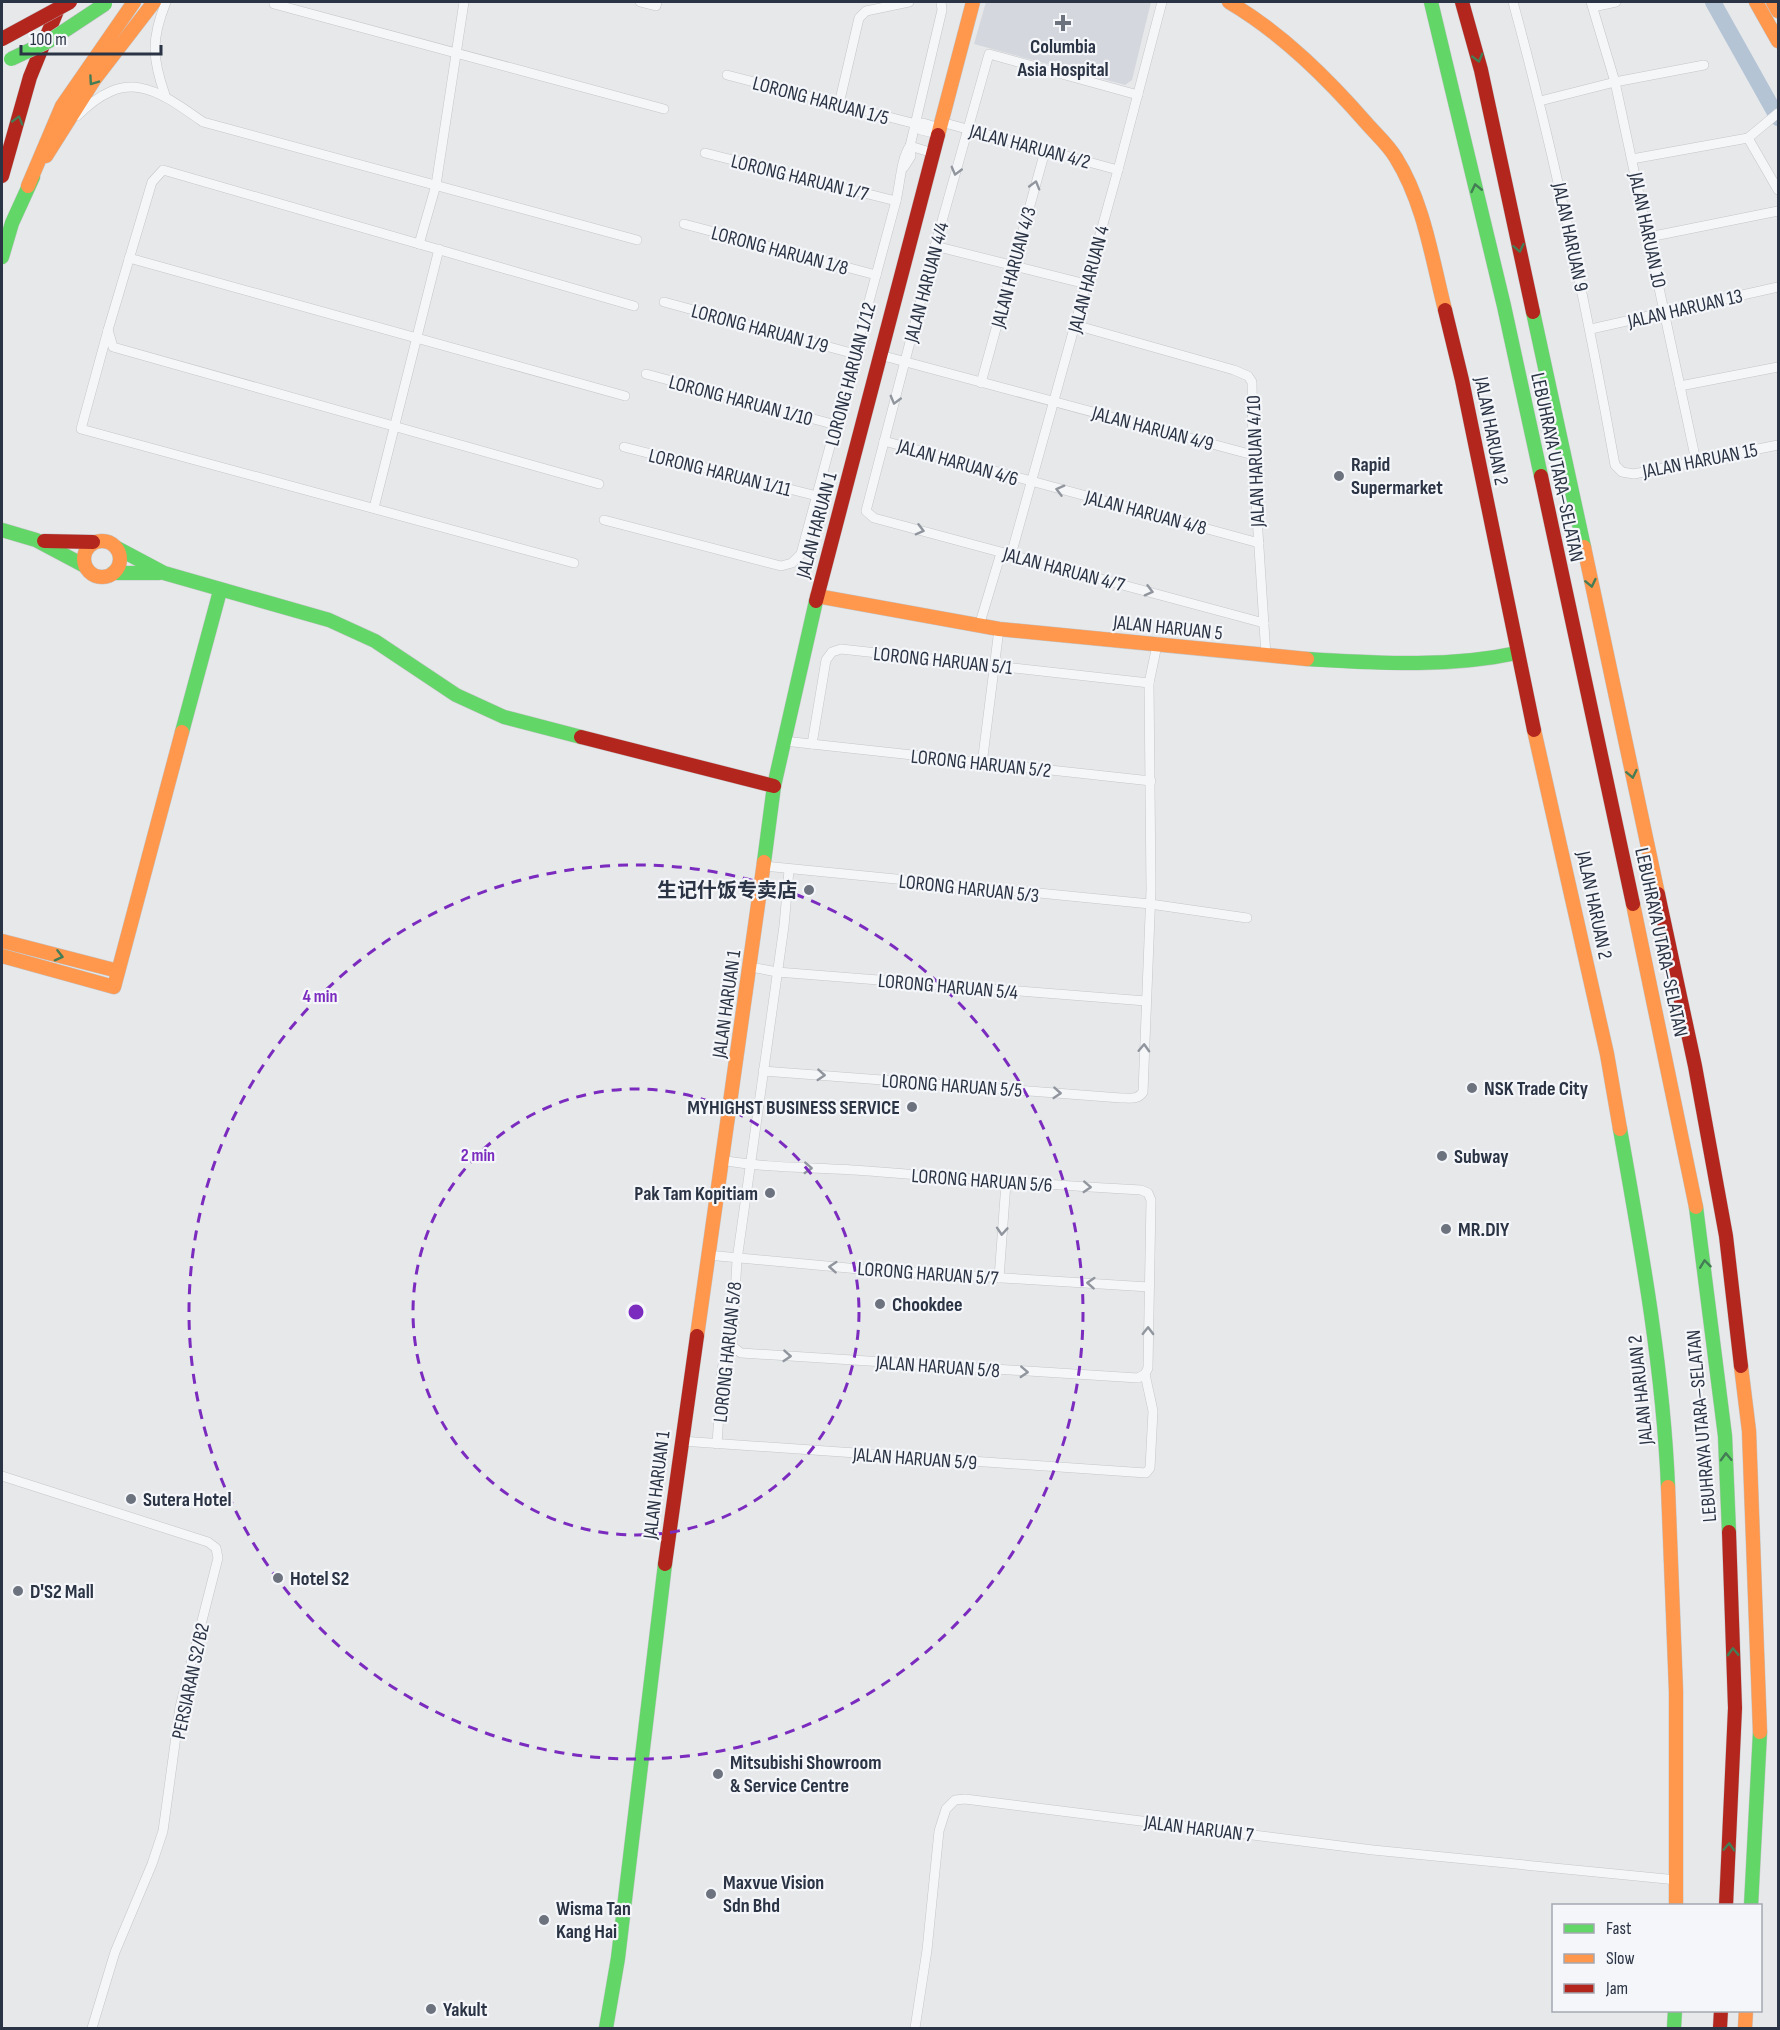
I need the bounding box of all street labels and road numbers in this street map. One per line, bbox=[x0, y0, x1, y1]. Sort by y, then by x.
street label: LORONG HARUAN 1/5 bbox=[750, 71, 891, 131]
street label: JALAN HARUAN 4/2 bbox=[966, 119, 1093, 175]
street label: LORONG HARUAN 1/7 bbox=[729, 149, 871, 207]
street label: JALAN HARUAN 10 bbox=[1623, 169, 1671, 290]
street label: JALAN HARUAN 9 bbox=[1547, 180, 1593, 294]
street label: JALAN HARUAN 4/3 bbox=[986, 204, 1042, 331]
street label: JALAN HARUAN 4/4 bbox=[899, 219, 955, 346]
street label: LORONG HARUAN 1/8 bbox=[709, 221, 851, 281]
street label: JALAN HARUAN 4 bbox=[1063, 223, 1115, 337]
street label: JALAN HARUAN 13 bbox=[1624, 284, 1745, 334]
street label: LORONG HARUAN 1/9 bbox=[689, 299, 831, 359]
street label: LORONG HARUAN 1/12 bbox=[820, 300, 882, 449]
street label: LORONG HARUAN 1/10 bbox=[666, 370, 815, 432]
street label: LEBUHRAYA UTARA–SELATAN bbox=[1525, 370, 1589, 564]
street label: JALAN HARUAN 2 bbox=[1469, 374, 1513, 487]
street label: JALAN HARUAN 4/10 bbox=[1242, 395, 1270, 528]
street label: JALAN HARUAN 4/9 bbox=[1088, 401, 1216, 457]
street label: JALAN HARUAN 4/6 bbox=[894, 434, 1021, 492]
street label: JALAN HARUAN 15 bbox=[1640, 438, 1760, 484]
street label: LORONG HARUAN 1/11 bbox=[646, 444, 793, 502]
street label: JALAN HARUAN 1 bbox=[791, 470, 843, 582]
street label: JALAN HARUAN 4/8 bbox=[1081, 485, 1209, 541]
street label: JALAN HARUAN 4/7 bbox=[999, 542, 1127, 598]
street label: JALAN HARUAN 5 bbox=[1111, 610, 1224, 646]
street label: LORONG HARUAN 5/1 bbox=[872, 642, 1014, 680]
street label: LORONG HARUAN 5/2 bbox=[910, 745, 1052, 783]
street label: LEBUHRAYA UTARA–SELATAN bbox=[1629, 845, 1693, 1039]
street label: JALAN HARUAN 2 bbox=[1571, 848, 1617, 961]
street label: LORONG HARUAN 5/3 bbox=[898, 870, 1040, 908]
street label: JALAN HARUAN 1 bbox=[707, 949, 746, 1061]
street label: LORONG HARUAN 5/4 bbox=[877, 969, 1019, 1005]
street label: LORONG HARUAN 5/5 bbox=[881, 1069, 1023, 1103]
street label: LORONG HARUAN 5/6 bbox=[911, 1164, 1053, 1198]
street label: LORONG HARUAN 5/7 bbox=[857, 1257, 999, 1291]
street label: LORONG HARUAN 5/8 bbox=[709, 1281, 747, 1424]
street label: LEBUHRAYA UTARA–SELATAN bbox=[1682, 1329, 1722, 1523]
street label: JALAN HARUAN 2 bbox=[1623, 1334, 1659, 1447]
street label: JALAN HARUAN 5/8 bbox=[874, 1351, 1001, 1383]
street label: JALAN HARUAN 1 bbox=[638, 1430, 676, 1542]
street label: JALAN HARUAN 5/9 bbox=[851, 1443, 978, 1475]
street label: PERSIARAN S2/B2 bbox=[167, 1621, 215, 1742]
street label: JALAN HARUAN 7 bbox=[1142, 1810, 1255, 1848]

